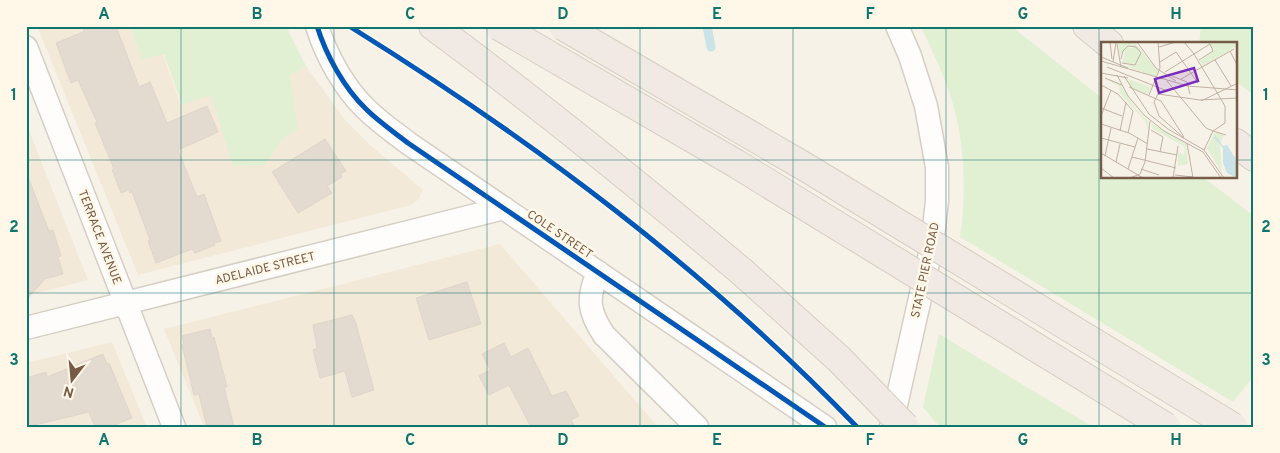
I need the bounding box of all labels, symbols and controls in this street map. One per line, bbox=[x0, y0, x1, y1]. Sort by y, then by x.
text: A bbox=[98, 5, 110, 25]
text: B bbox=[251, 5, 263, 25]
text: C bbox=[405, 5, 415, 25]
text: D bbox=[557, 5, 569, 25]
text: E bbox=[712, 5, 722, 25]
text: F bbox=[865, 5, 875, 25]
text: G bbox=[1018, 5, 1028, 25]
text: H bbox=[1170, 5, 1182, 25]
inset map bbox=[1101, 42, 1238, 179]
text: 1 bbox=[11, 86, 17, 106]
text: 1 bbox=[1263, 86, 1269, 106]
street label: TERRACE AVENUE bbox=[74, 188, 124, 287]
street label: COLE STREET bbox=[523, 207, 595, 263]
text: 2 bbox=[9, 218, 19, 238]
text: 2 bbox=[1261, 218, 1271, 238]
street label: STATE PIER ROAD bbox=[908, 221, 944, 320]
street label: ADELAIDE STREET bbox=[214, 249, 317, 289]
text: 3 bbox=[9, 351, 19, 371]
text: 3 bbox=[1261, 351, 1271, 371]
north arrow bbox=[48, 356, 98, 406]
text: N bbox=[62, 381, 76, 401]
text: A bbox=[98, 431, 110, 451]
text: B bbox=[251, 431, 263, 451]
text: C bbox=[405, 431, 415, 451]
text: D bbox=[557, 431, 569, 451]
text: E bbox=[712, 431, 722, 451]
text: F bbox=[865, 431, 875, 451]
text: G bbox=[1018, 431, 1028, 451]
text: H bbox=[1170, 431, 1182, 451]

